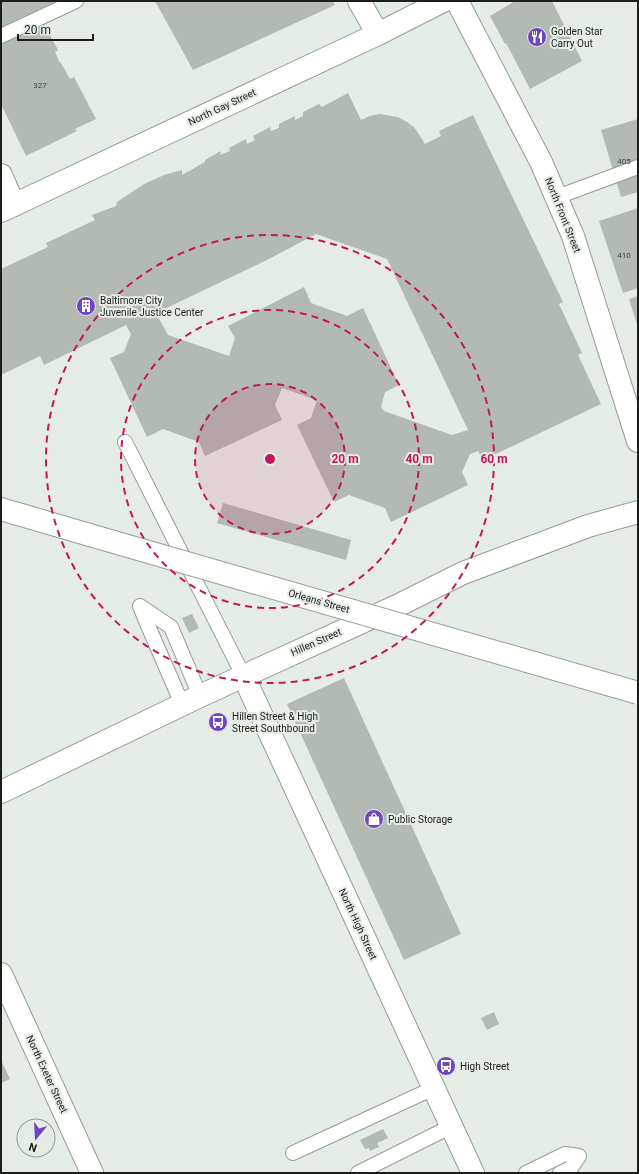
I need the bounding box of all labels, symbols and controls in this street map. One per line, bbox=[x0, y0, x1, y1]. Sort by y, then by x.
scale bar bbox=[18, 16, 93, 42]
text: 20 m bbox=[24, 23, 51, 37]
restaurant icon: Golden Star Carry Out bbox=[526, 26, 548, 48]
place label: Golden Star Carry Out bbox=[551, 26, 604, 49]
house number: 327 bbox=[33, 81, 47, 90]
street label: North Gay Street bbox=[186, 86, 258, 128]
house number: 405 bbox=[617, 157, 631, 166]
street label: North Front Street bbox=[543, 176, 583, 254]
house number: 410 bbox=[617, 251, 631, 260]
building icon: Baltimore City Juvenile Justice Center bbox=[75, 295, 97, 317]
place label: Baltimore City Juvenile Justice Center bbox=[100, 295, 204, 318]
centre of rings bbox=[263, 452, 277, 466]
text: 20 m bbox=[331, 452, 359, 466]
text: 40 m bbox=[405, 452, 433, 466]
text: 60 m bbox=[480, 452, 508, 466]
street label: Orleans Street bbox=[287, 587, 351, 615]
street label: Hillen Street bbox=[289, 626, 343, 658]
bus stop icon: Hillen Street & High Street Southbound bbox=[207, 711, 229, 733]
place label: Hillen Street & High Street Southbound bbox=[232, 711, 318, 734]
shop icon: Public Storage bbox=[363, 808, 385, 830]
place label: Public Storage bbox=[388, 814, 452, 825]
street label: North High Street bbox=[337, 887, 379, 961]
street label: North Exeter Street bbox=[24, 1033, 70, 1115]
bus stop icon: High Street bbox=[435, 1055, 457, 1077]
place label: High Street bbox=[460, 1061, 510, 1072]
north arrow bbox=[16, 1118, 56, 1158]
text: N bbox=[27, 1140, 39, 1154]

